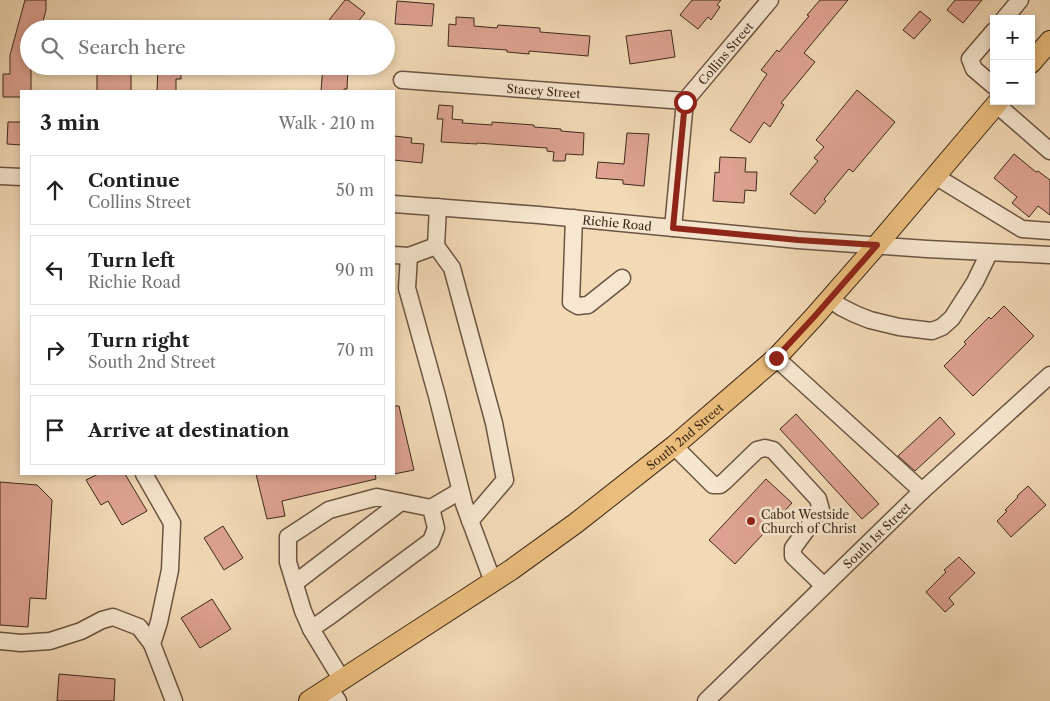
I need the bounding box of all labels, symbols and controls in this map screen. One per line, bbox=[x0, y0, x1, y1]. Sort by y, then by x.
map controls bbox=[990, 15, 1035, 105]
button: + bbox=[990, 15, 1035, 60]
street label: Collins Street bbox=[695, 18, 756, 88]
search box bbox=[20, 20, 395, 75]
icon: search bbox=[38, 34, 66, 62]
text: Search here bbox=[78, 36, 186, 59]
button: − bbox=[990, 60, 1035, 105]
street label: Stacey Street bbox=[506, 80, 582, 101]
route start bbox=[674, 91, 697, 114]
text: 3 min bbox=[40, 110, 100, 135]
text: Walk · 210 m bbox=[279, 113, 375, 133]
text: Continue bbox=[88, 169, 180, 192]
icon: ahead bbox=[41, 176, 69, 204]
text: 50 m bbox=[336, 180, 374, 200]
text: Collins Street bbox=[88, 192, 191, 212]
street label: Richie Road bbox=[582, 212, 653, 233]
text: Turn left bbox=[88, 249, 175, 272]
icon: left bbox=[41, 256, 69, 284]
text: 90 m bbox=[335, 260, 374, 280]
text: Richie Road bbox=[88, 272, 181, 292]
text: Turn right bbox=[88, 329, 189, 352]
icon: right bbox=[41, 336, 69, 364]
text: 70 m bbox=[337, 340, 374, 360]
route end bbox=[765, 347, 788, 370]
text: South 2nd Street bbox=[88, 352, 216, 372]
street label: South 2nd Street bbox=[643, 399, 727, 473]
icon: arrive bbox=[41, 416, 69, 444]
text: Arrive at destination bbox=[88, 419, 289, 442]
street label: South 1st Street bbox=[840, 498, 914, 571]
place label: Cabot Westside Church of Christ bbox=[761, 507, 857, 536]
marker: Cabot Westside Church of Christ bbox=[745, 515, 757, 527]

